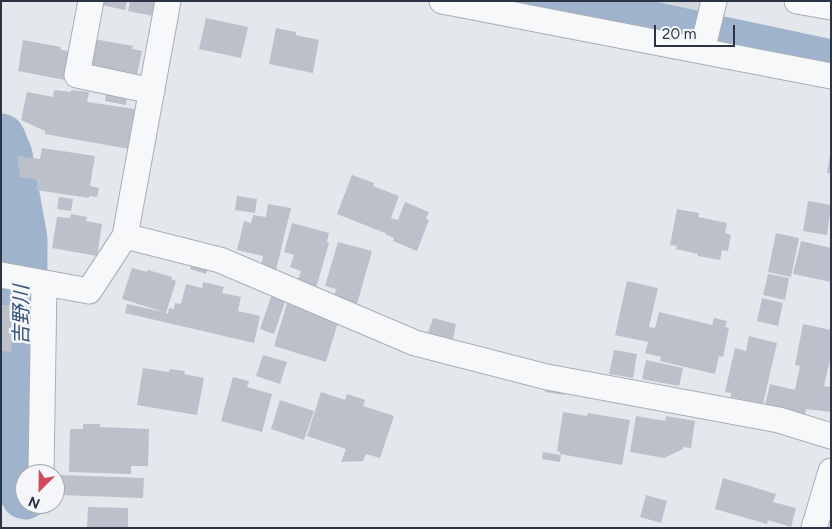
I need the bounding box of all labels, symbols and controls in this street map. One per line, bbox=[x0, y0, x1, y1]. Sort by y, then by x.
scale bar bbox=[657, 15, 738, 47]
text: 20 m bbox=[662, 25, 696, 43]
water label: 吉野川 bbox=[10, 285, 34, 345]
north arrow bbox=[15, 464, 65, 514]
text: N bbox=[26, 492, 43, 512]

